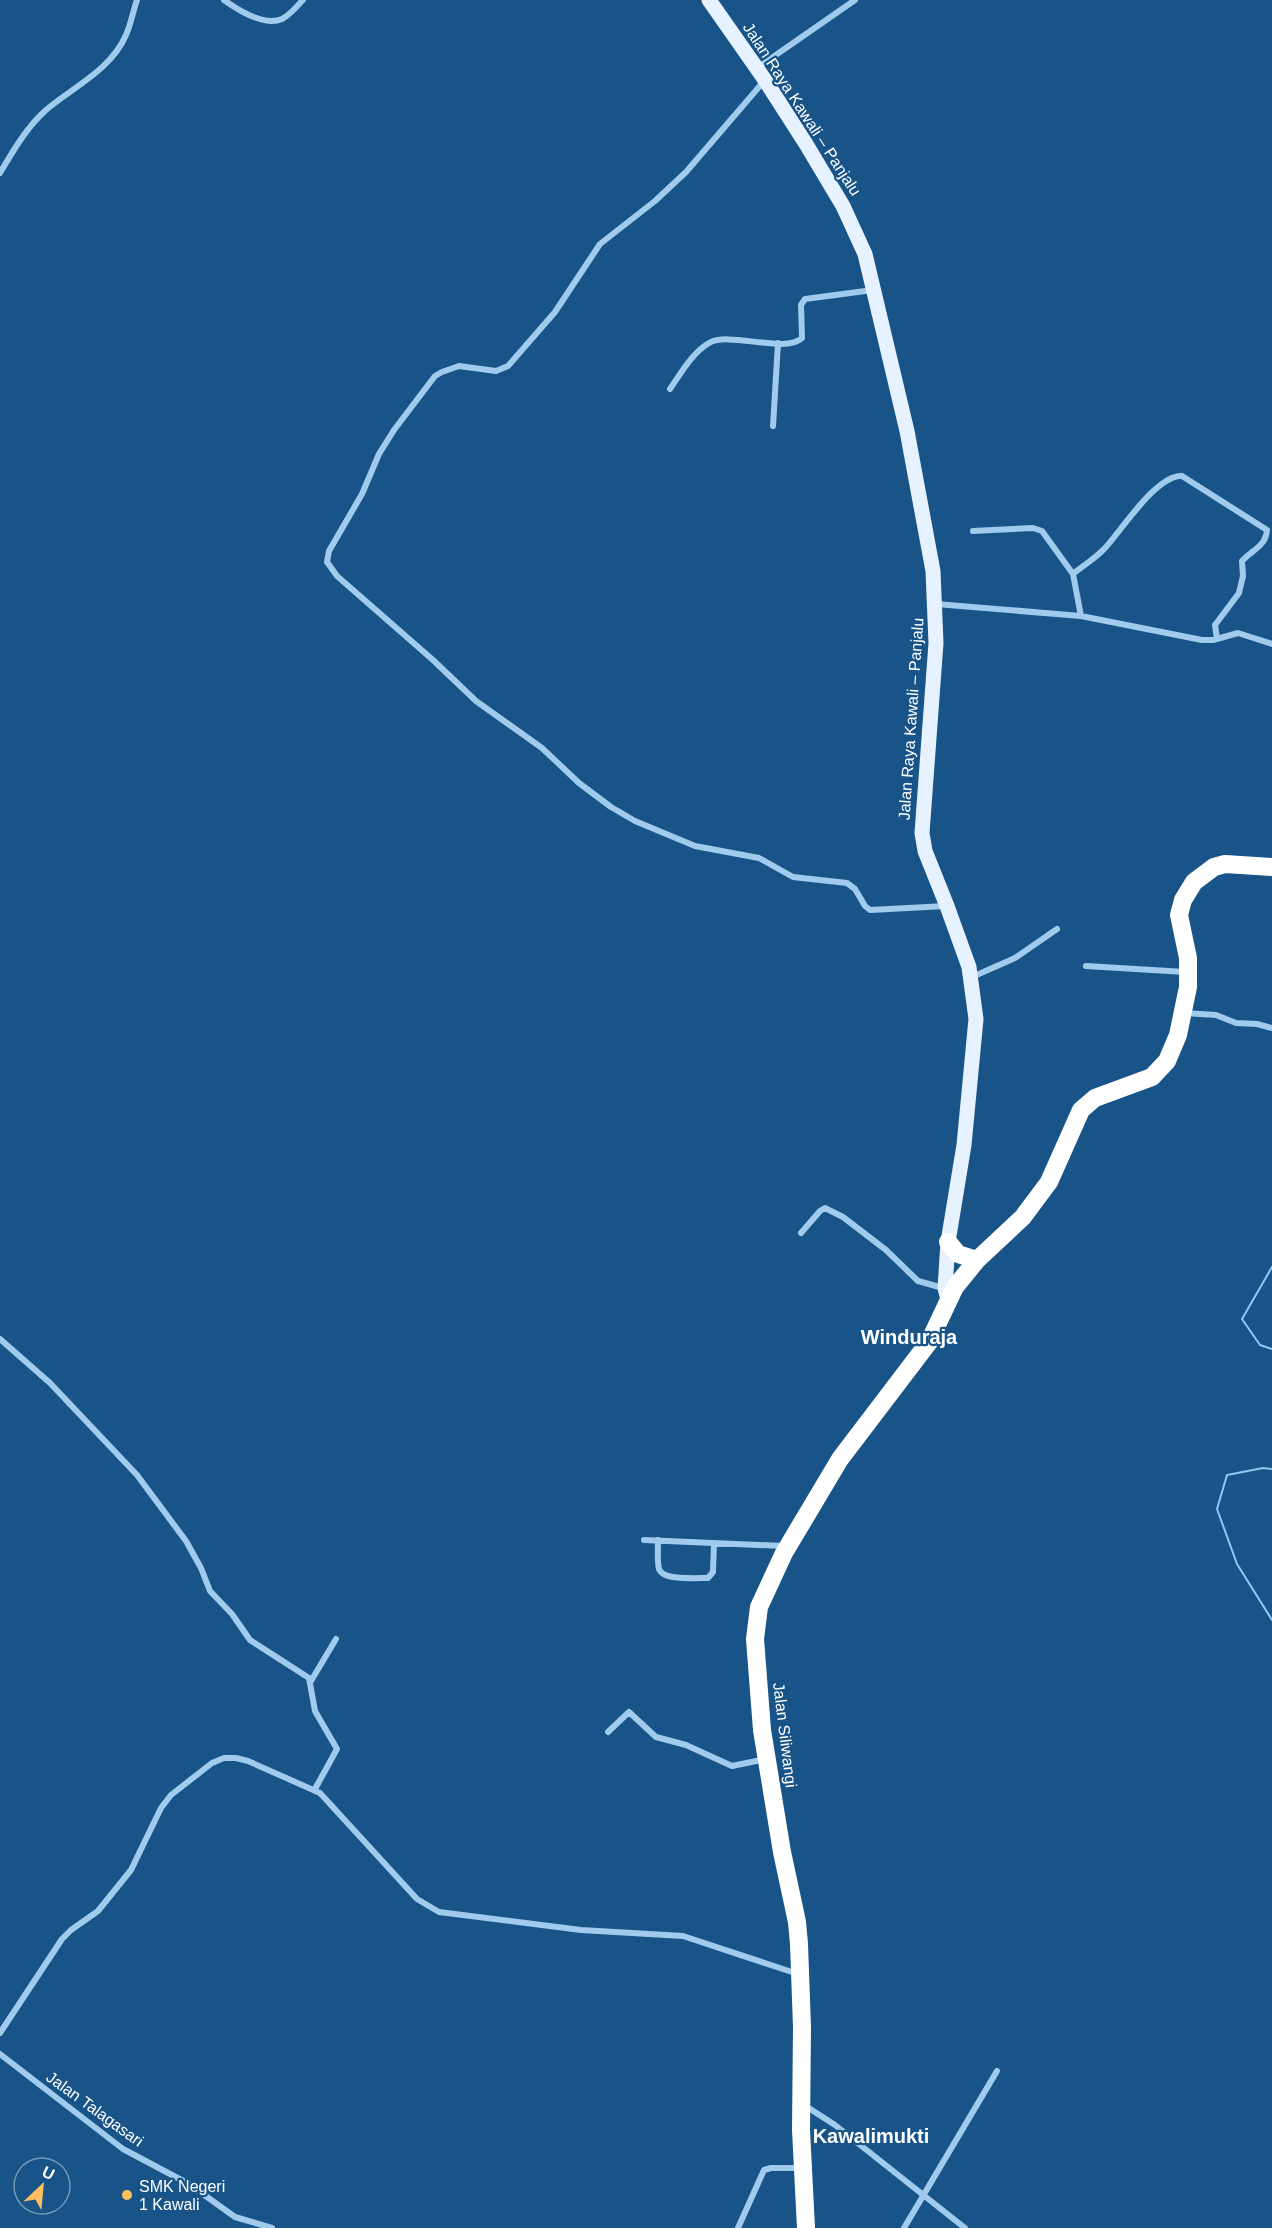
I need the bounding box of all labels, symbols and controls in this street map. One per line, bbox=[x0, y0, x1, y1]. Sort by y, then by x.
street label: Jalan Raya Kawali – Panjalu bbox=[740, 19, 864, 199]
street label: Jalan Raya Kawali – Panjalu bbox=[895, 617, 927, 821]
district label: Winduraja bbox=[861, 1326, 958, 1348]
street label: Jalan Siliwangi bbox=[770, 1681, 800, 1789]
street label: Jalan Talagasari bbox=[43, 2068, 147, 2150]
district label: Kawalimukti bbox=[813, 2125, 929, 2147]
north arrow bbox=[12, 2156, 72, 2216]
text: U bbox=[39, 2163, 57, 2183]
place label: SMK Negeri 1 Kawali bbox=[139, 2178, 225, 2213]
marker: SMK Negeri 1 Kawali bbox=[120, 2188, 134, 2202]

